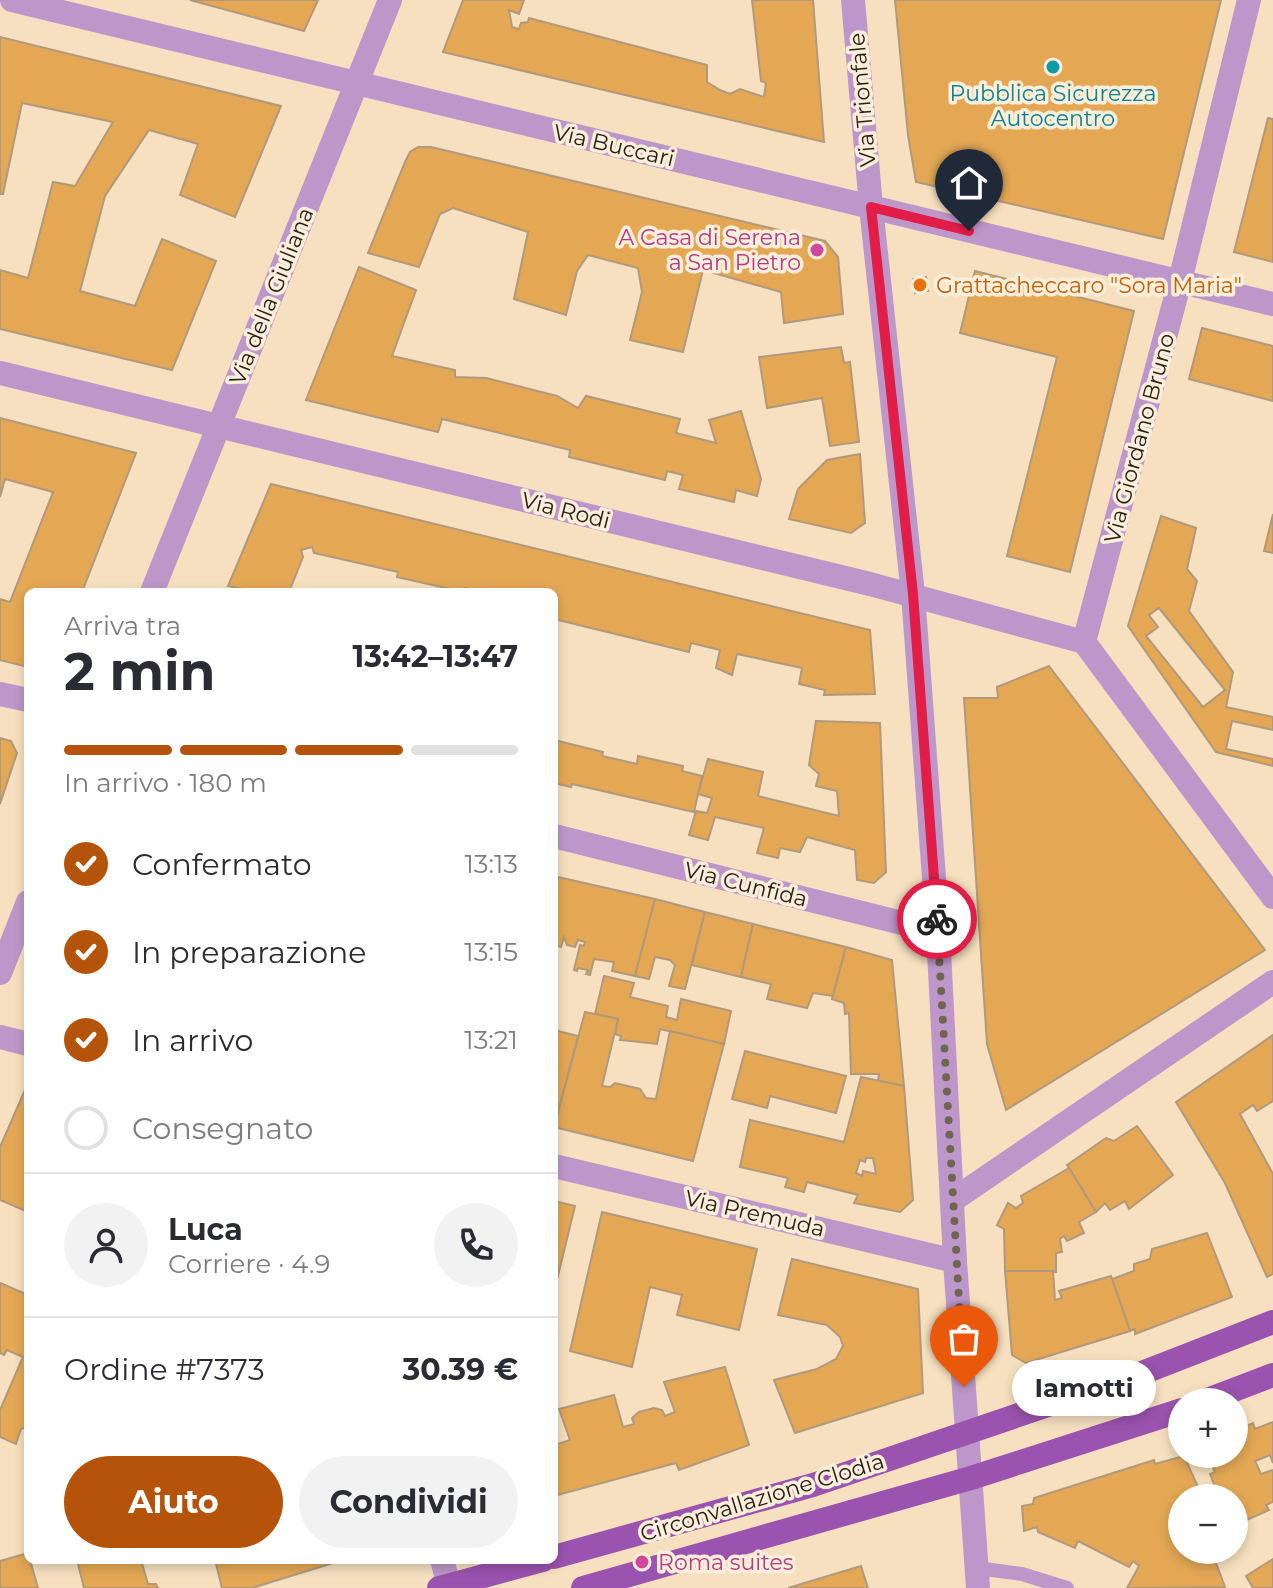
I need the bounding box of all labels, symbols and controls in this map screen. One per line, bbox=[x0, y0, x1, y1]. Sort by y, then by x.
street label: Via Trionfale bbox=[843, 32, 882, 168]
marker: Pubblica Sicurezza Autocentro bbox=[1044, 58, 1062, 76]
place label: Pubblica Sicurezza Autocentro bbox=[949, 80, 1157, 132]
street label: Via Buccari bbox=[551, 118, 677, 172]
pin bbox=[935, 149, 1003, 231]
icon: home bbox=[947, 161, 991, 205]
street label: Via della Giuliana bbox=[224, 204, 319, 389]
place label: A Casa di Serena a San Pietro bbox=[618, 224, 801, 276]
marker: A Casa di Serena a San Pietro bbox=[808, 241, 826, 259]
place label: Grattacheccaro "Sora Maria" bbox=[936, 272, 1242, 299]
marker: Grattacheccaro "Sora Maria" bbox=[911, 276, 929, 294]
street label: Via Giordano Bruno bbox=[1098, 330, 1180, 546]
street label: Via Rodi bbox=[519, 486, 613, 534]
text: Arriva tra bbox=[64, 610, 181, 642]
text: 13:42–13:47 bbox=[353, 638, 518, 675]
text: 2 min bbox=[64, 640, 216, 703]
text: In arrivo · 180 m bbox=[64, 767, 267, 799]
icon: check bbox=[64, 842, 108, 886]
text: Confermato bbox=[132, 846, 311, 883]
text: 13:13 bbox=[464, 848, 518, 880]
street label: Via Cunfida bbox=[682, 856, 810, 913]
courier bbox=[897, 879, 977, 959]
icon: bike bbox=[915, 897, 959, 941]
icon: check bbox=[64, 930, 108, 974]
text: In preparazione bbox=[132, 934, 366, 971]
text: 13:15 bbox=[464, 936, 518, 968]
icon: check bbox=[64, 1018, 108, 1062]
text: In arrivo bbox=[132, 1022, 253, 1059]
text: 13:21 bbox=[464, 1024, 518, 1056]
text: Consegnato bbox=[132, 1110, 313, 1147]
street label: Via Premuda bbox=[682, 1184, 827, 1243]
button: person bbox=[64, 1203, 148, 1287]
button: phone bbox=[434, 1203, 518, 1287]
text: Luca bbox=[168, 1211, 243, 1248]
text: Corriere · 4.9 bbox=[168, 1248, 330, 1280]
pin bbox=[930, 1305, 998, 1387]
icon: bag bbox=[942, 1317, 986, 1361]
text: Ordine #7373 bbox=[64, 1351, 265, 1388]
text: 30.39 € bbox=[402, 1351, 518, 1388]
callout: Iamotti bbox=[1012, 1359, 1156, 1415]
text: Iamotti bbox=[1034, 1372, 1134, 1404]
map controls bbox=[1168, 1388, 1248, 1564]
button: + bbox=[1168, 1388, 1248, 1468]
street label: Circonvallazione Clodia bbox=[637, 1447, 888, 1548]
button: Aiuto bbox=[64, 1456, 283, 1548]
button: Condividi bbox=[299, 1456, 518, 1548]
button: − bbox=[1168, 1484, 1248, 1564]
place label: Roma suites bbox=[658, 1549, 794, 1576]
marker: Roma suites bbox=[633, 1553, 651, 1571]

